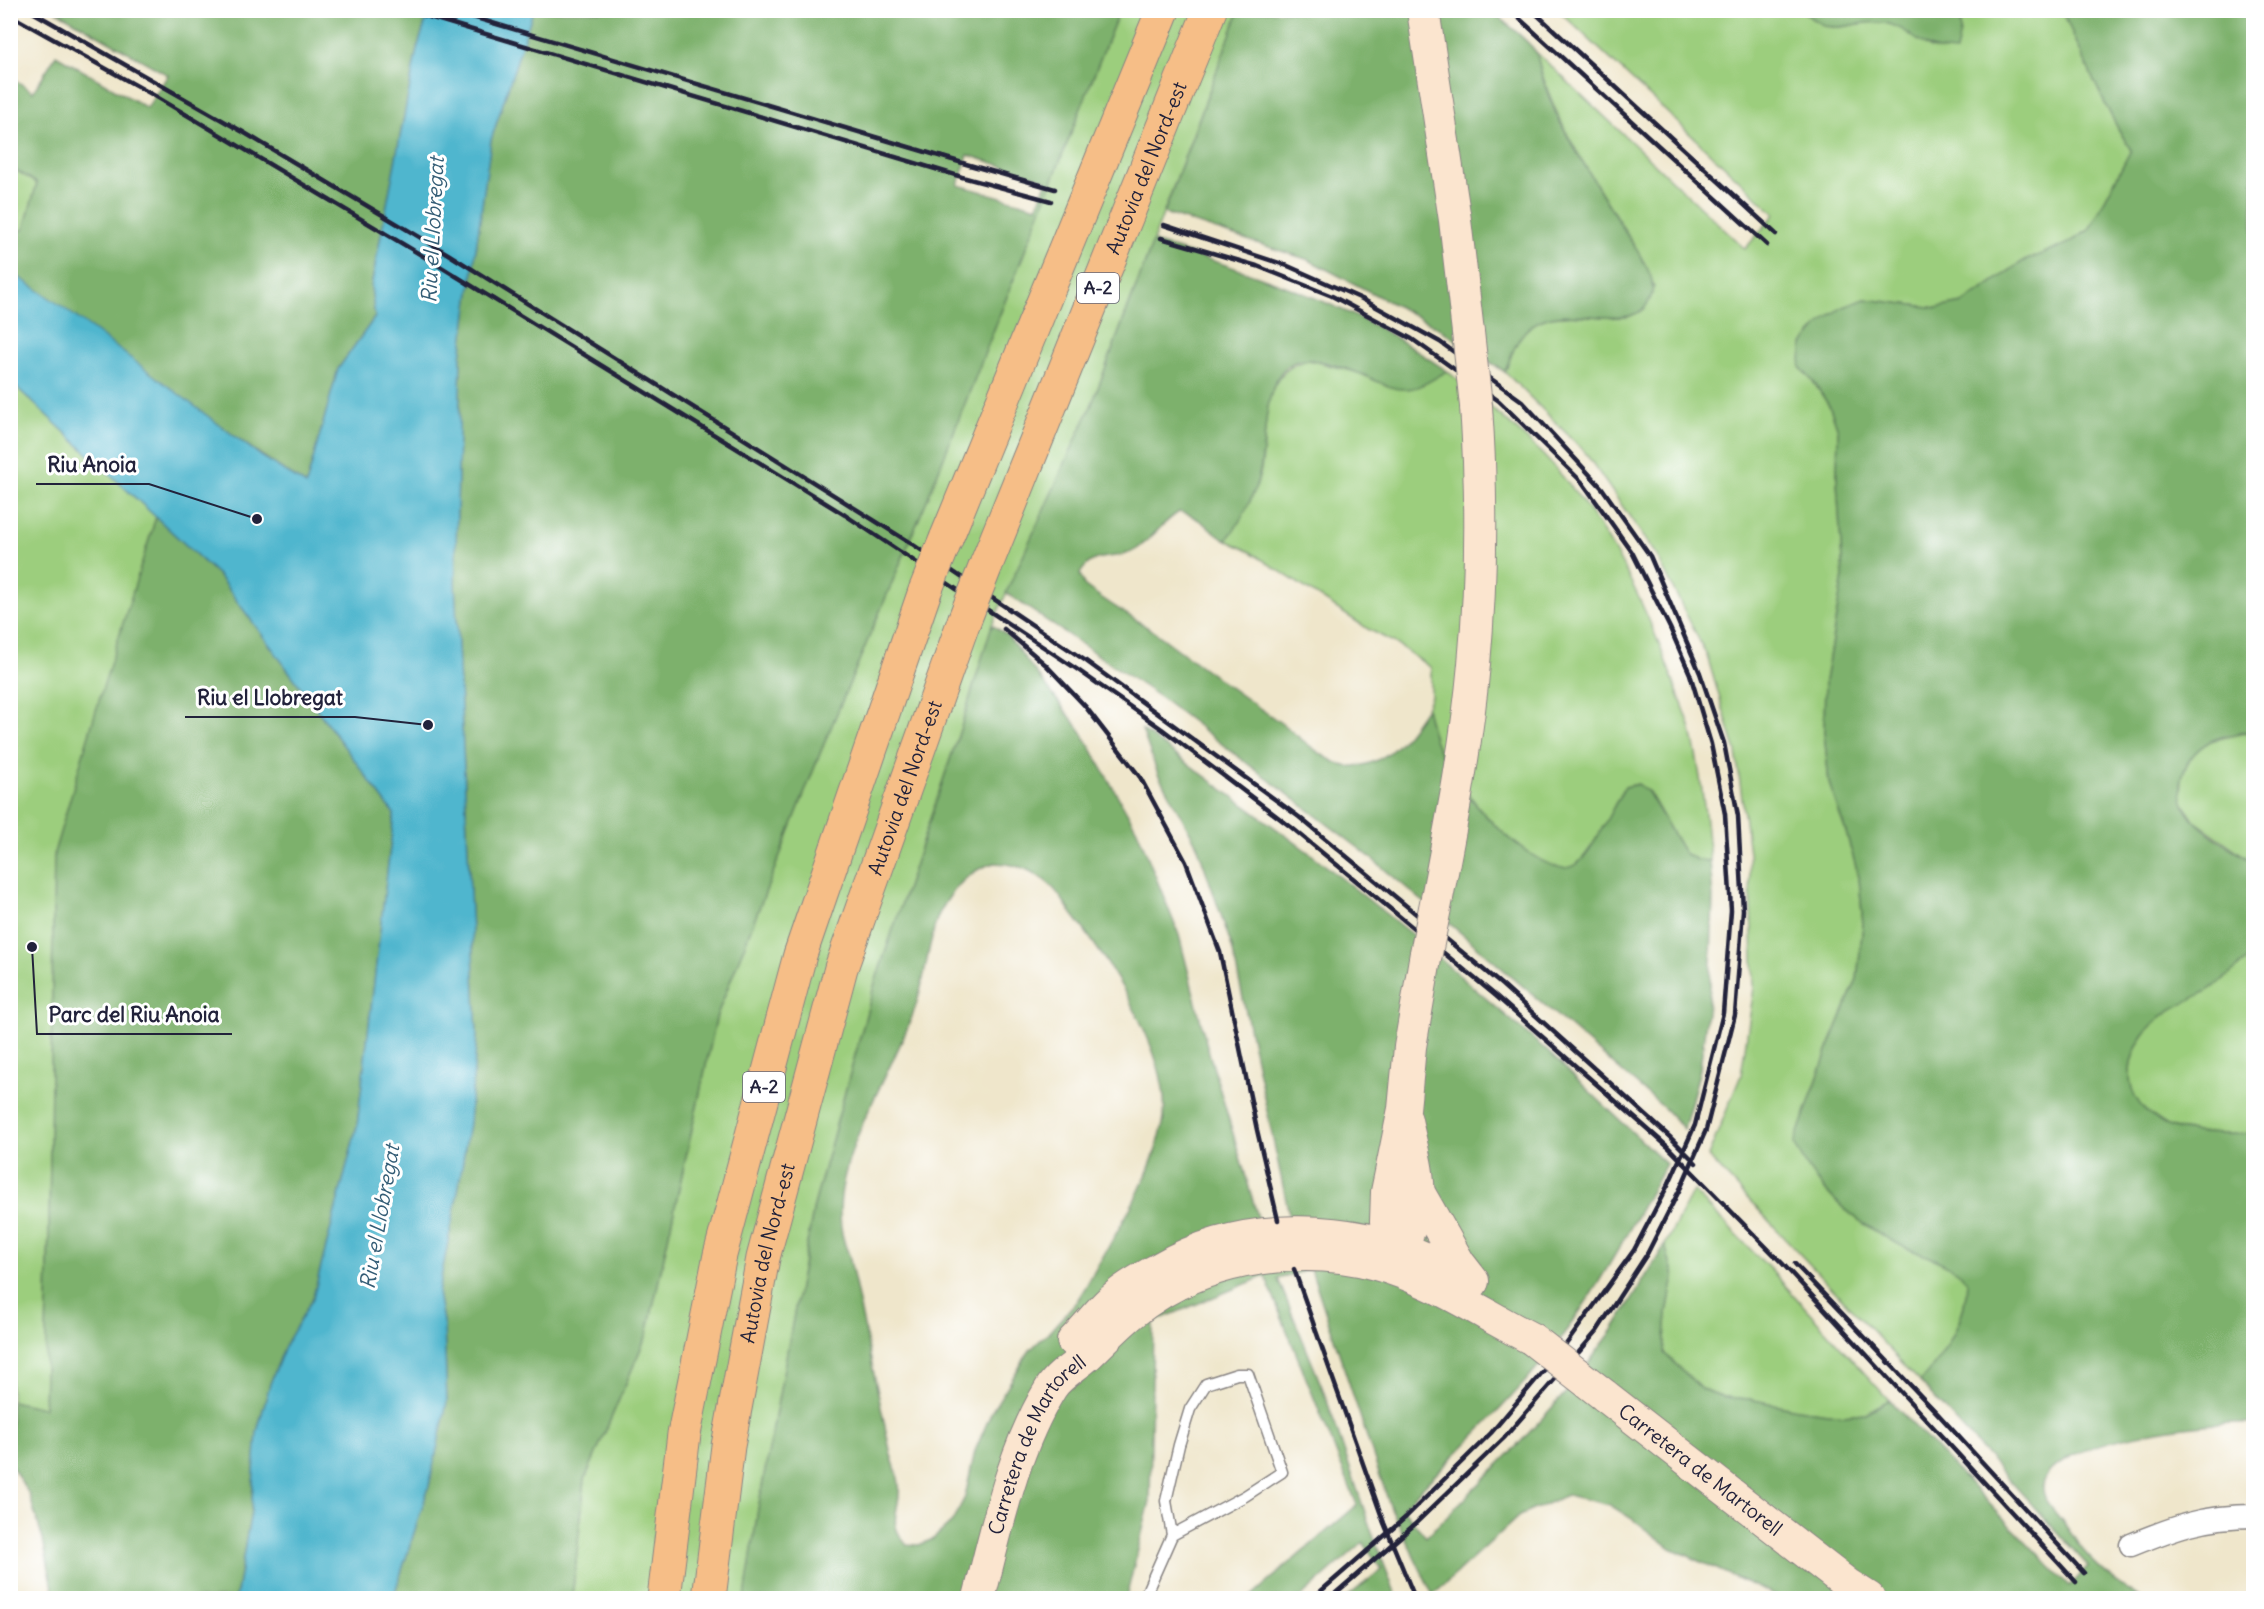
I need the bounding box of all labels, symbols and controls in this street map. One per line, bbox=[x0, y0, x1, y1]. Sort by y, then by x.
street label: Autovia del Nord-est bbox=[1100, 78, 1192, 258]
water label: Riu el Llobregat bbox=[415, 154, 450, 304]
road number: A-2 bbox=[1077, 273, 1119, 303]
callout: Riu Anoia bbox=[36, 445, 149, 484]
text: Riu Anoia bbox=[47, 451, 137, 478]
callout: Riu el Llobregat bbox=[185, 678, 355, 717]
text: Riu el Llobregat bbox=[197, 684, 344, 711]
street label: Autovia del Nord-est bbox=[862, 696, 947, 878]
callout: Parc del Riu Anoia bbox=[37, 995, 232, 1034]
text: Parc del Riu Anoia bbox=[49, 1001, 219, 1028]
road number: A-2 bbox=[743, 1072, 785, 1102]
water label: Riu el Llobregat bbox=[354, 1140, 406, 1291]
street label: Autovia del Nord-est bbox=[734, 1160, 800, 1345]
street label: Carretera de Martorell bbox=[982, 1349, 1091, 1537]
street label: Carretera de Martorell bbox=[1614, 1398, 1787, 1541]

